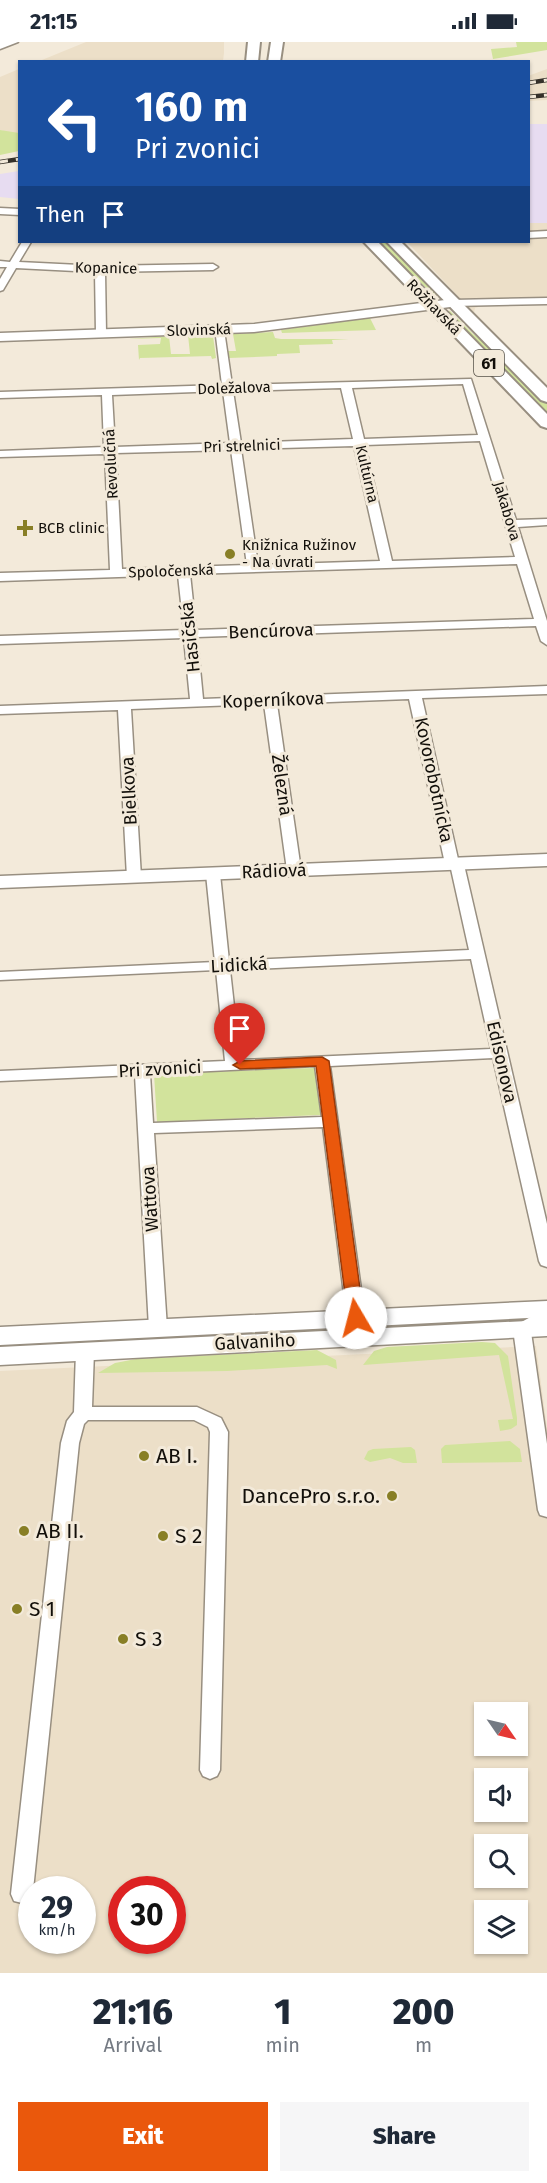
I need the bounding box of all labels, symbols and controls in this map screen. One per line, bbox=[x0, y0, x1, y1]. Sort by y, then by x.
text: 21:15 bbox=[30, 8, 78, 35]
text: 160 m bbox=[135, 82, 248, 132]
icon: left bbox=[36, 84, 114, 162]
text: Pri zvonici bbox=[135, 133, 260, 165]
icon: arrive bbox=[97, 198, 130, 231]
text: Then bbox=[36, 201, 85, 228]
street label: Kopanice bbox=[75, 258, 137, 278]
street label: Rožňavská bbox=[403, 275, 465, 339]
street label: Slovinská bbox=[167, 320, 231, 340]
road number: 61 bbox=[474, 350, 504, 376]
street label: Doležalova bbox=[197, 378, 271, 398]
street label: Revolučná bbox=[100, 428, 122, 500]
street label: Pri strelnici bbox=[203, 436, 281, 456]
street label: Kultúrna bbox=[352, 443, 382, 505]
street label: Jakabova bbox=[489, 479, 525, 543]
marker: BCB clinic bbox=[16, 519, 34, 537]
place label: BCB clinic bbox=[38, 519, 105, 537]
place label: Knižnica Ružinov - Na úvrati bbox=[242, 536, 357, 571]
marker: Knižnica Ružinov - Na úvrati bbox=[223, 547, 237, 561]
street label: Spoločenská bbox=[128, 561, 214, 581]
street label: Hasičská bbox=[175, 600, 205, 674]
street label: Bencúrova bbox=[228, 619, 314, 643]
street label: Koperníkova bbox=[222, 687, 324, 713]
street label: Kovorobotnícka bbox=[410, 715, 458, 845]
street label: Železná bbox=[267, 753, 297, 817]
street label: Bielkova bbox=[116, 756, 142, 826]
street label: Rádiová bbox=[241, 859, 307, 883]
street label: Lidická bbox=[210, 953, 268, 977]
pin bbox=[214, 1003, 265, 1065]
icon: arrive bbox=[223, 1012, 256, 1045]
street label: Edisonova bbox=[482, 1019, 522, 1105]
street label: Pri zvonici bbox=[118, 1056, 202, 1082]
street label: Wattova bbox=[137, 1165, 163, 1233]
position arrow bbox=[324, 1286, 388, 1350]
street label: Galvaniho bbox=[214, 1329, 296, 1355]
place label: AB I. bbox=[156, 1443, 198, 1469]
marker: AB I. bbox=[137, 1449, 151, 1463]
place label: DancePro s.r.o. bbox=[242, 1483, 380, 1509]
marker: DancePro s.r.o. bbox=[385, 1489, 399, 1503]
place label: AB II. bbox=[36, 1518, 84, 1544]
place label: S 2 bbox=[175, 1523, 202, 1549]
marker: AB II. bbox=[17, 1524, 31, 1538]
marker: S 2 bbox=[156, 1529, 170, 1543]
place label: S 1 bbox=[29, 1596, 55, 1622]
marker: S 1 bbox=[10, 1602, 24, 1616]
place label: S 3 bbox=[135, 1626, 163, 1652]
marker: S 3 bbox=[116, 1632, 130, 1646]
north arrow bbox=[474, 1702, 528, 1756]
map controls bbox=[474, 1702, 528, 1954]
button: sound bbox=[474, 1768, 528, 1822]
button: search bbox=[474, 1834, 528, 1888]
speed limit sign: 30 bbox=[108, 1876, 186, 1954]
text: 29 bbox=[41, 1890, 73, 1926]
button: layers bbox=[474, 1900, 528, 1954]
text: km/h bbox=[38, 1921, 76, 1939]
text: 21:16 bbox=[93, 1990, 173, 2034]
text: 1 bbox=[274, 1990, 291, 2034]
text: 200 bbox=[393, 1990, 454, 2034]
text: Arrival bbox=[103, 2033, 162, 2057]
text: min bbox=[266, 2033, 300, 2057]
text: m bbox=[415, 2033, 432, 2057]
button: Exit bbox=[18, 2102, 268, 2171]
button: Share bbox=[280, 2102, 529, 2171]

